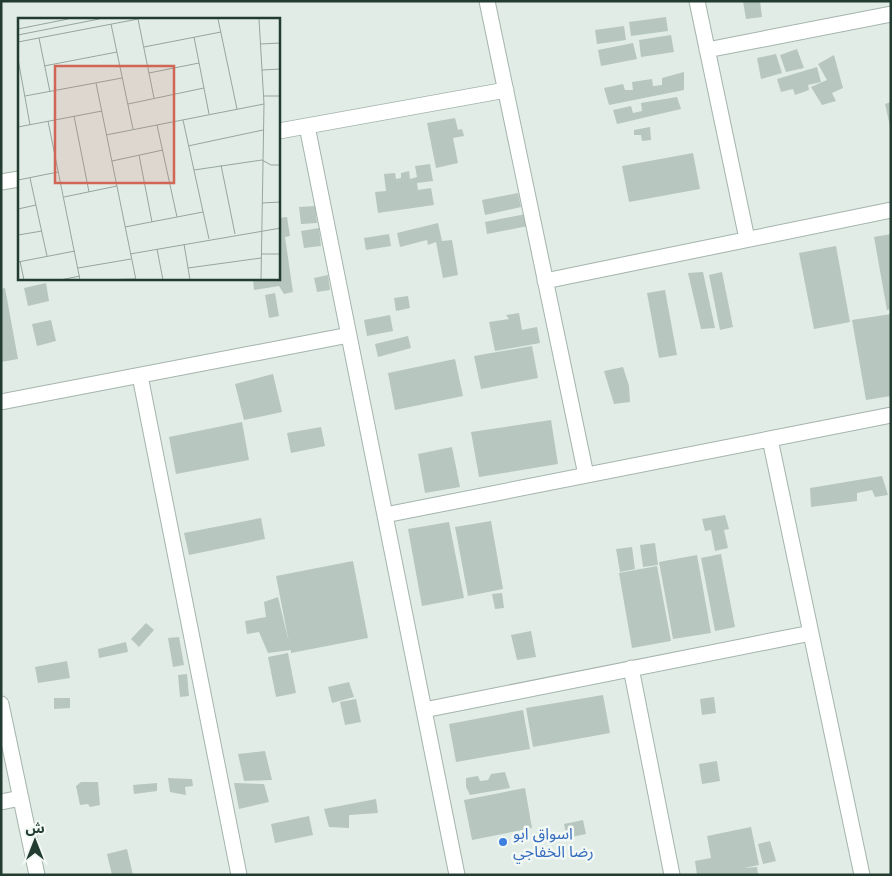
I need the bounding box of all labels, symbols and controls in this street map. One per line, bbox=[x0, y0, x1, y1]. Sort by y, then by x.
inset map bbox=[18, 18, 280, 280]
north arrow bbox=[10, 816, 60, 866]
text: ش bbox=[25, 819, 45, 837]
place label: اسواق ابو رضا الخفاجي bbox=[513, 823, 594, 864]
marker: اسواق ابو رضا الخفاجي bbox=[497, 836, 509, 848]

